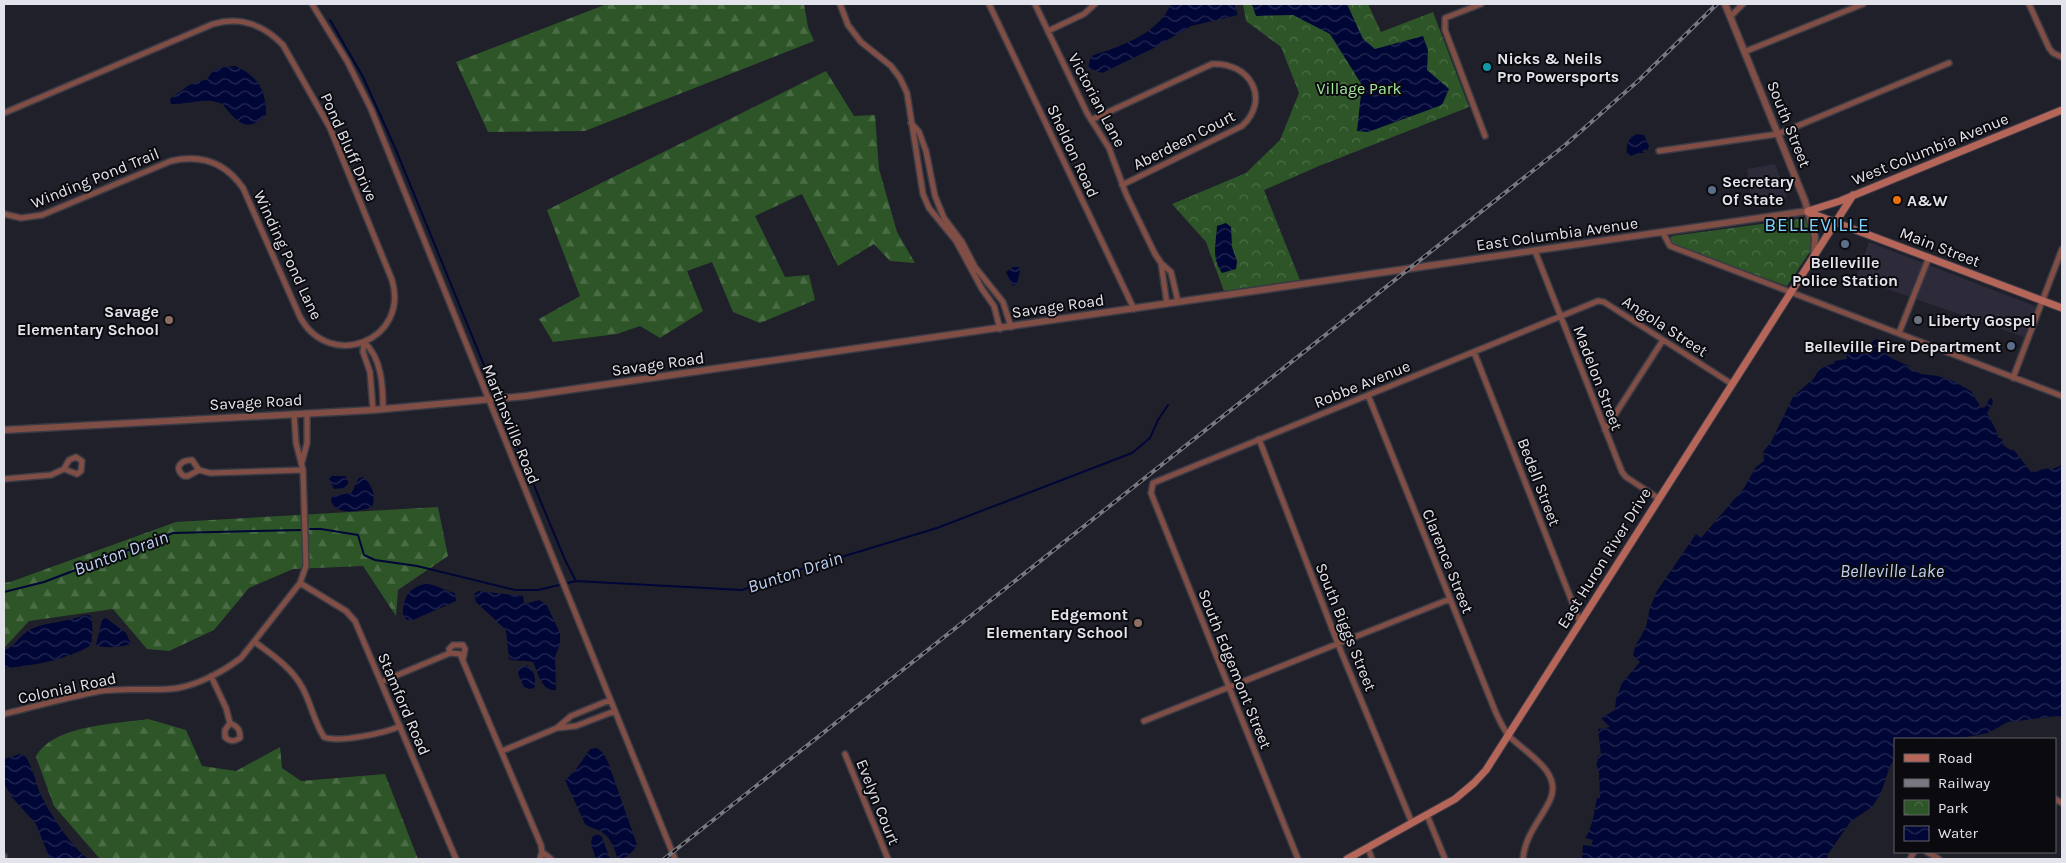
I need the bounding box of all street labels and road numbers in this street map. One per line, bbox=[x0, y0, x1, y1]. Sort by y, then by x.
street label: Victorian Lane bbox=[1064, 50, 1130, 150]
street label: South Street bbox=[1763, 78, 1815, 170]
street label: Pond Bluff Drive bbox=[317, 90, 381, 204]
street label: Sheldon Road bbox=[1043, 101, 1103, 201]
street label: Aberdeen Court bbox=[1130, 106, 1238, 174]
street label: West Columbia Avenue bbox=[1849, 109, 2011, 189]
street label: Winding Pond Trail bbox=[28, 144, 162, 212]
street label: Winding Pond Lane bbox=[250, 187, 326, 323]
street label: East Columbia Avenue bbox=[1475, 213, 1639, 255]
street label: Main Street bbox=[1897, 223, 1983, 271]
street label: Savage Road bbox=[1011, 290, 1105, 322]
street label: Angola Street bbox=[1619, 291, 1711, 361]
street label: Madelon Street bbox=[1569, 323, 1627, 433]
street label: Savage Road bbox=[611, 348, 705, 380]
street label: Robbe Avenue bbox=[1311, 356, 1413, 412]
street label: Martinsville Road bbox=[478, 361, 544, 487]
street label: Savage Road bbox=[209, 390, 303, 414]
street label: Bedell Street bbox=[1514, 435, 1564, 529]
street label: East Huron River Drive bbox=[1553, 484, 1655, 632]
street label: Clarence Street bbox=[1418, 506, 1478, 616]
street label: South Biggs Street bbox=[1312, 560, 1380, 694]
street label: South Edgemont Street bbox=[1194, 586, 1276, 752]
street label: Stamford Road bbox=[374, 650, 434, 758]
street label: Colonial Road bbox=[16, 668, 118, 708]
street label: Evelyn Court bbox=[852, 756, 904, 848]

